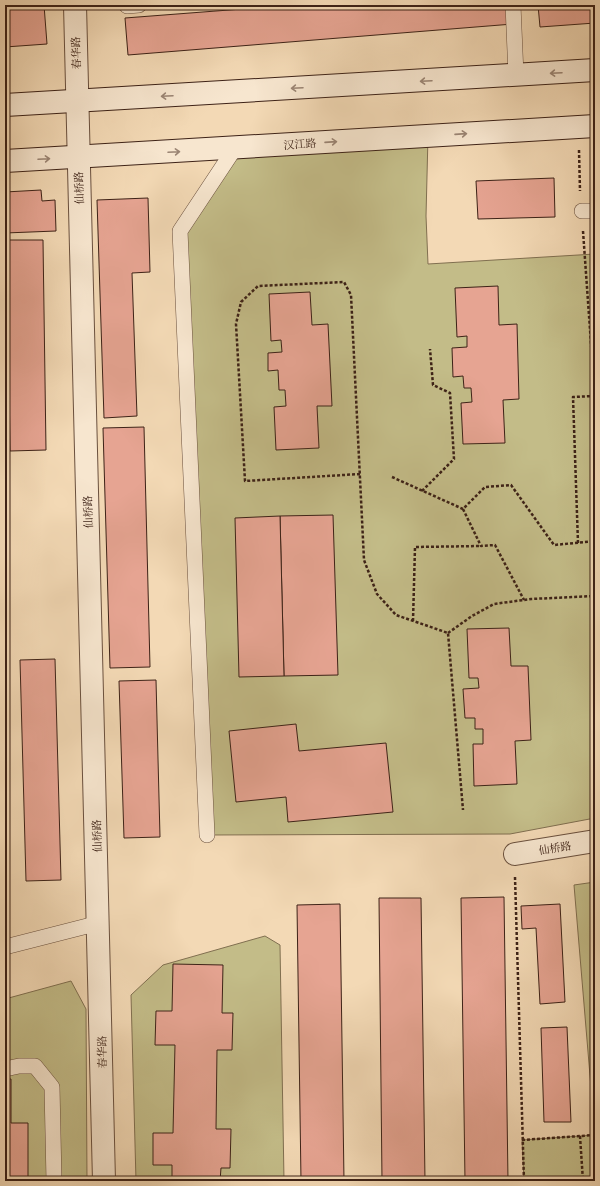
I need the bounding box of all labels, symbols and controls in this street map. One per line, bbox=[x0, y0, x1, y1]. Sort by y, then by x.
street label: 春华路 bbox=[69, 36, 86, 70]
one-way arrow bbox=[550, 69, 563, 76]
one-way arrow bbox=[420, 77, 433, 84]
one-way arrow bbox=[291, 85, 304, 92]
one-way arrow bbox=[161, 92, 174, 100]
one-way arrow bbox=[454, 130, 467, 137]
street label: 汉江路 bbox=[283, 137, 317, 154]
one-way arrow bbox=[324, 139, 337, 146]
one-way arrow bbox=[167, 148, 180, 155]
one-way arrow bbox=[37, 156, 50, 163]
street label: 仙桥路 bbox=[72, 171, 89, 205]
street label: 仙桥路 bbox=[81, 495, 98, 529]
street label: 仙桥路 bbox=[90, 819, 107, 853]
street label: 仙桥路 bbox=[538, 839, 573, 859]
street label: 春华路 bbox=[96, 1035, 111, 1069]

